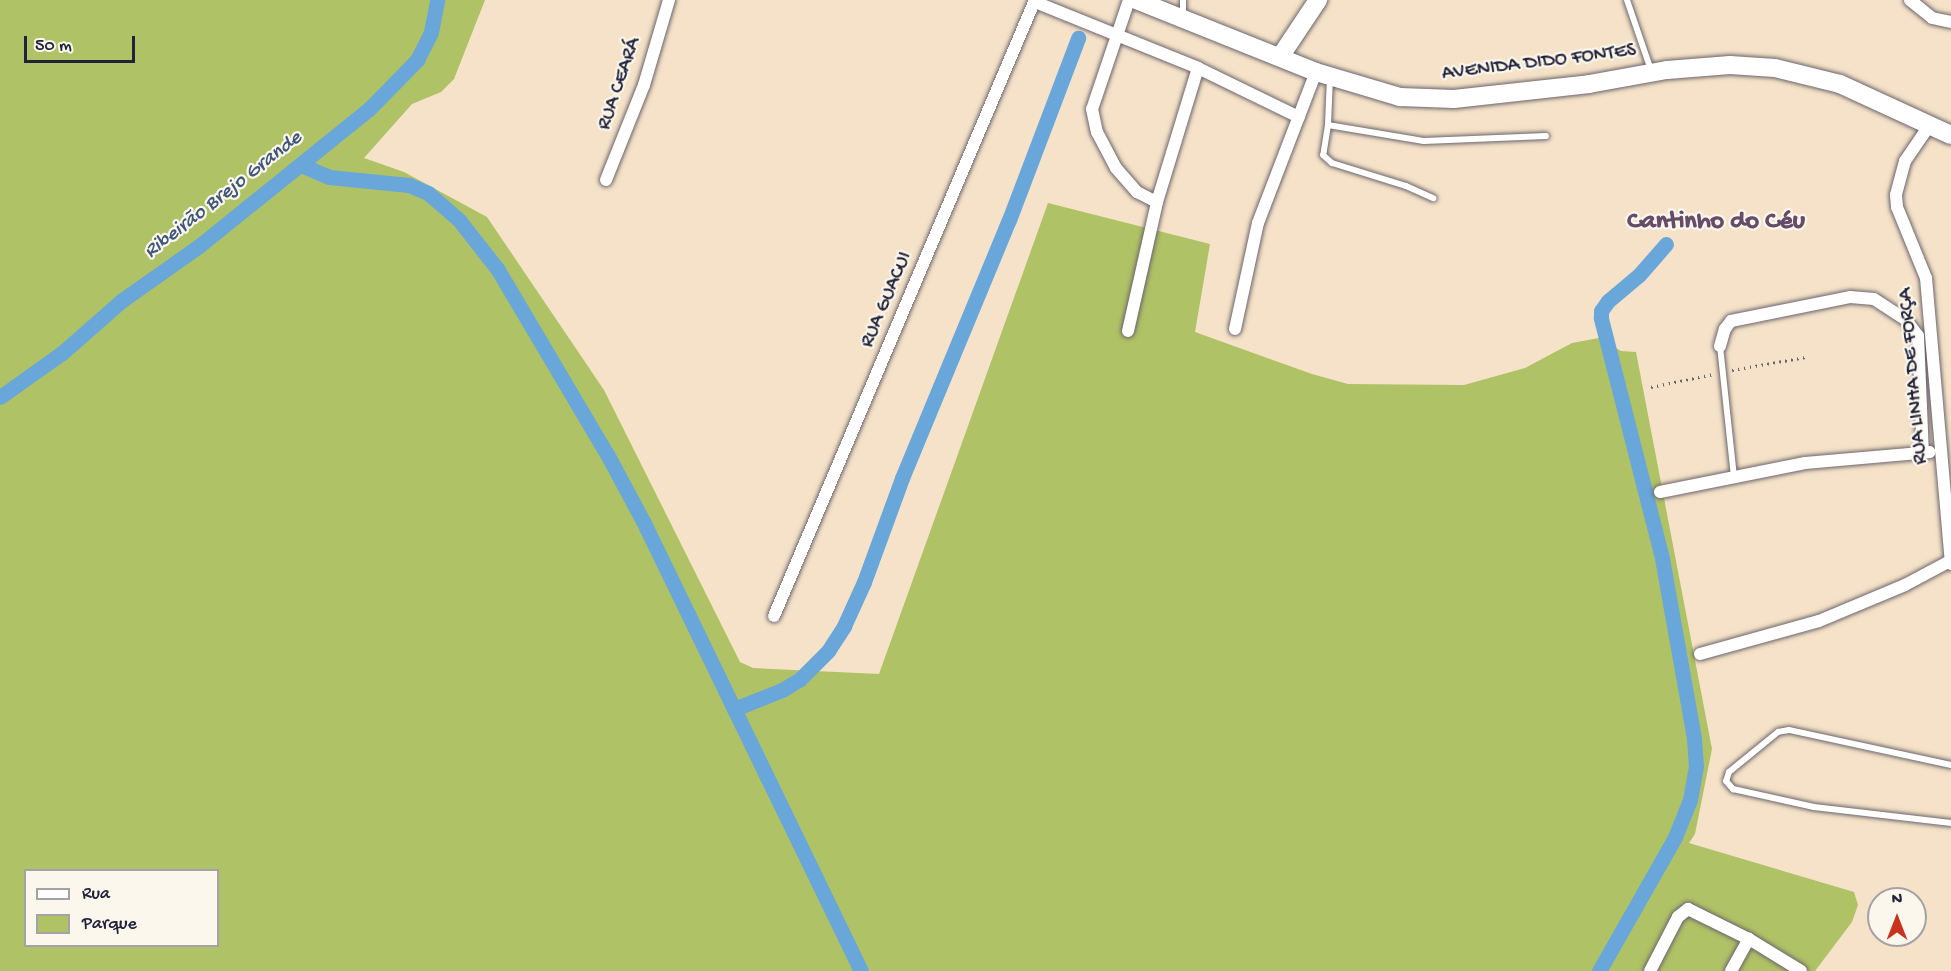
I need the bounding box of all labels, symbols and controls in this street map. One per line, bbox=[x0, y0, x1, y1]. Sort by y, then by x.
scale bar bbox=[27, 24, 138, 62]
street label: RUA CEARÁ bbox=[593, 35, 647, 133]
text: 50 m bbox=[35, 36, 72, 57]
street label: AVENIDA DIDO FONTES bbox=[1441, 39, 1637, 87]
water label: Ribeirão Brejo Grande bbox=[140, 127, 308, 265]
district label: Cantinho do Céu bbox=[1627, 207, 1805, 239]
street label: RUA GUACUI bbox=[856, 249, 918, 351]
street label: RUA LINHA DE FORÇA bbox=[1894, 287, 1934, 465]
legend bbox=[24, 869, 219, 947]
text: Rua bbox=[82, 884, 110, 905]
north arrow bbox=[1867, 887, 1927, 947]
text: N bbox=[1892, 891, 1902, 910]
text: Parque bbox=[82, 914, 137, 935]

